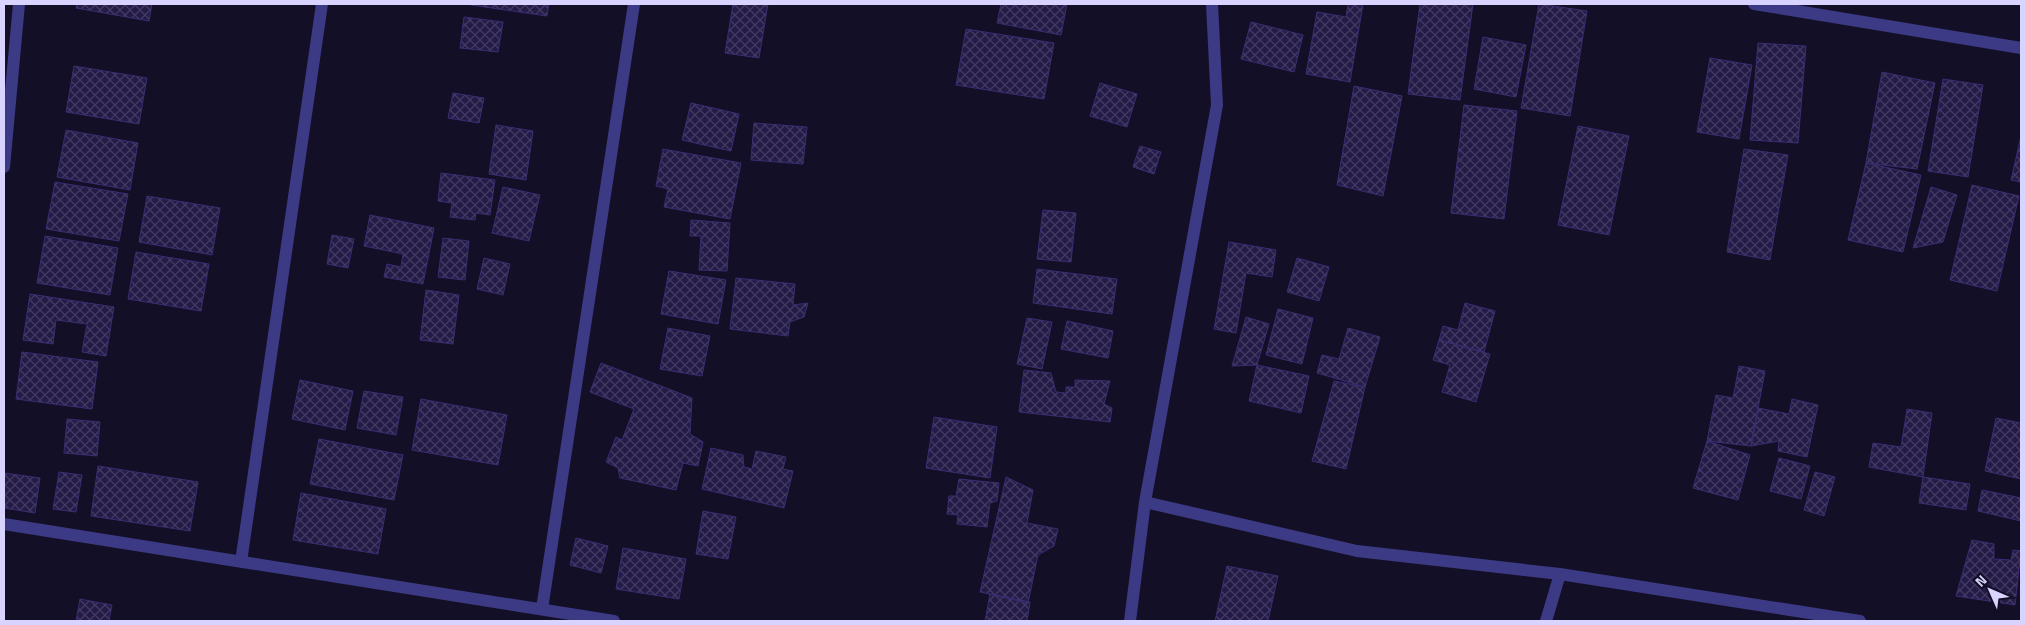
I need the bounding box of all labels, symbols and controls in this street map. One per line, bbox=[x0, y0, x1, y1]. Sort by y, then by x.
north arrow bbox=[1965, 565, 2015, 615]
text: N bbox=[1970, 570, 1991, 591]

